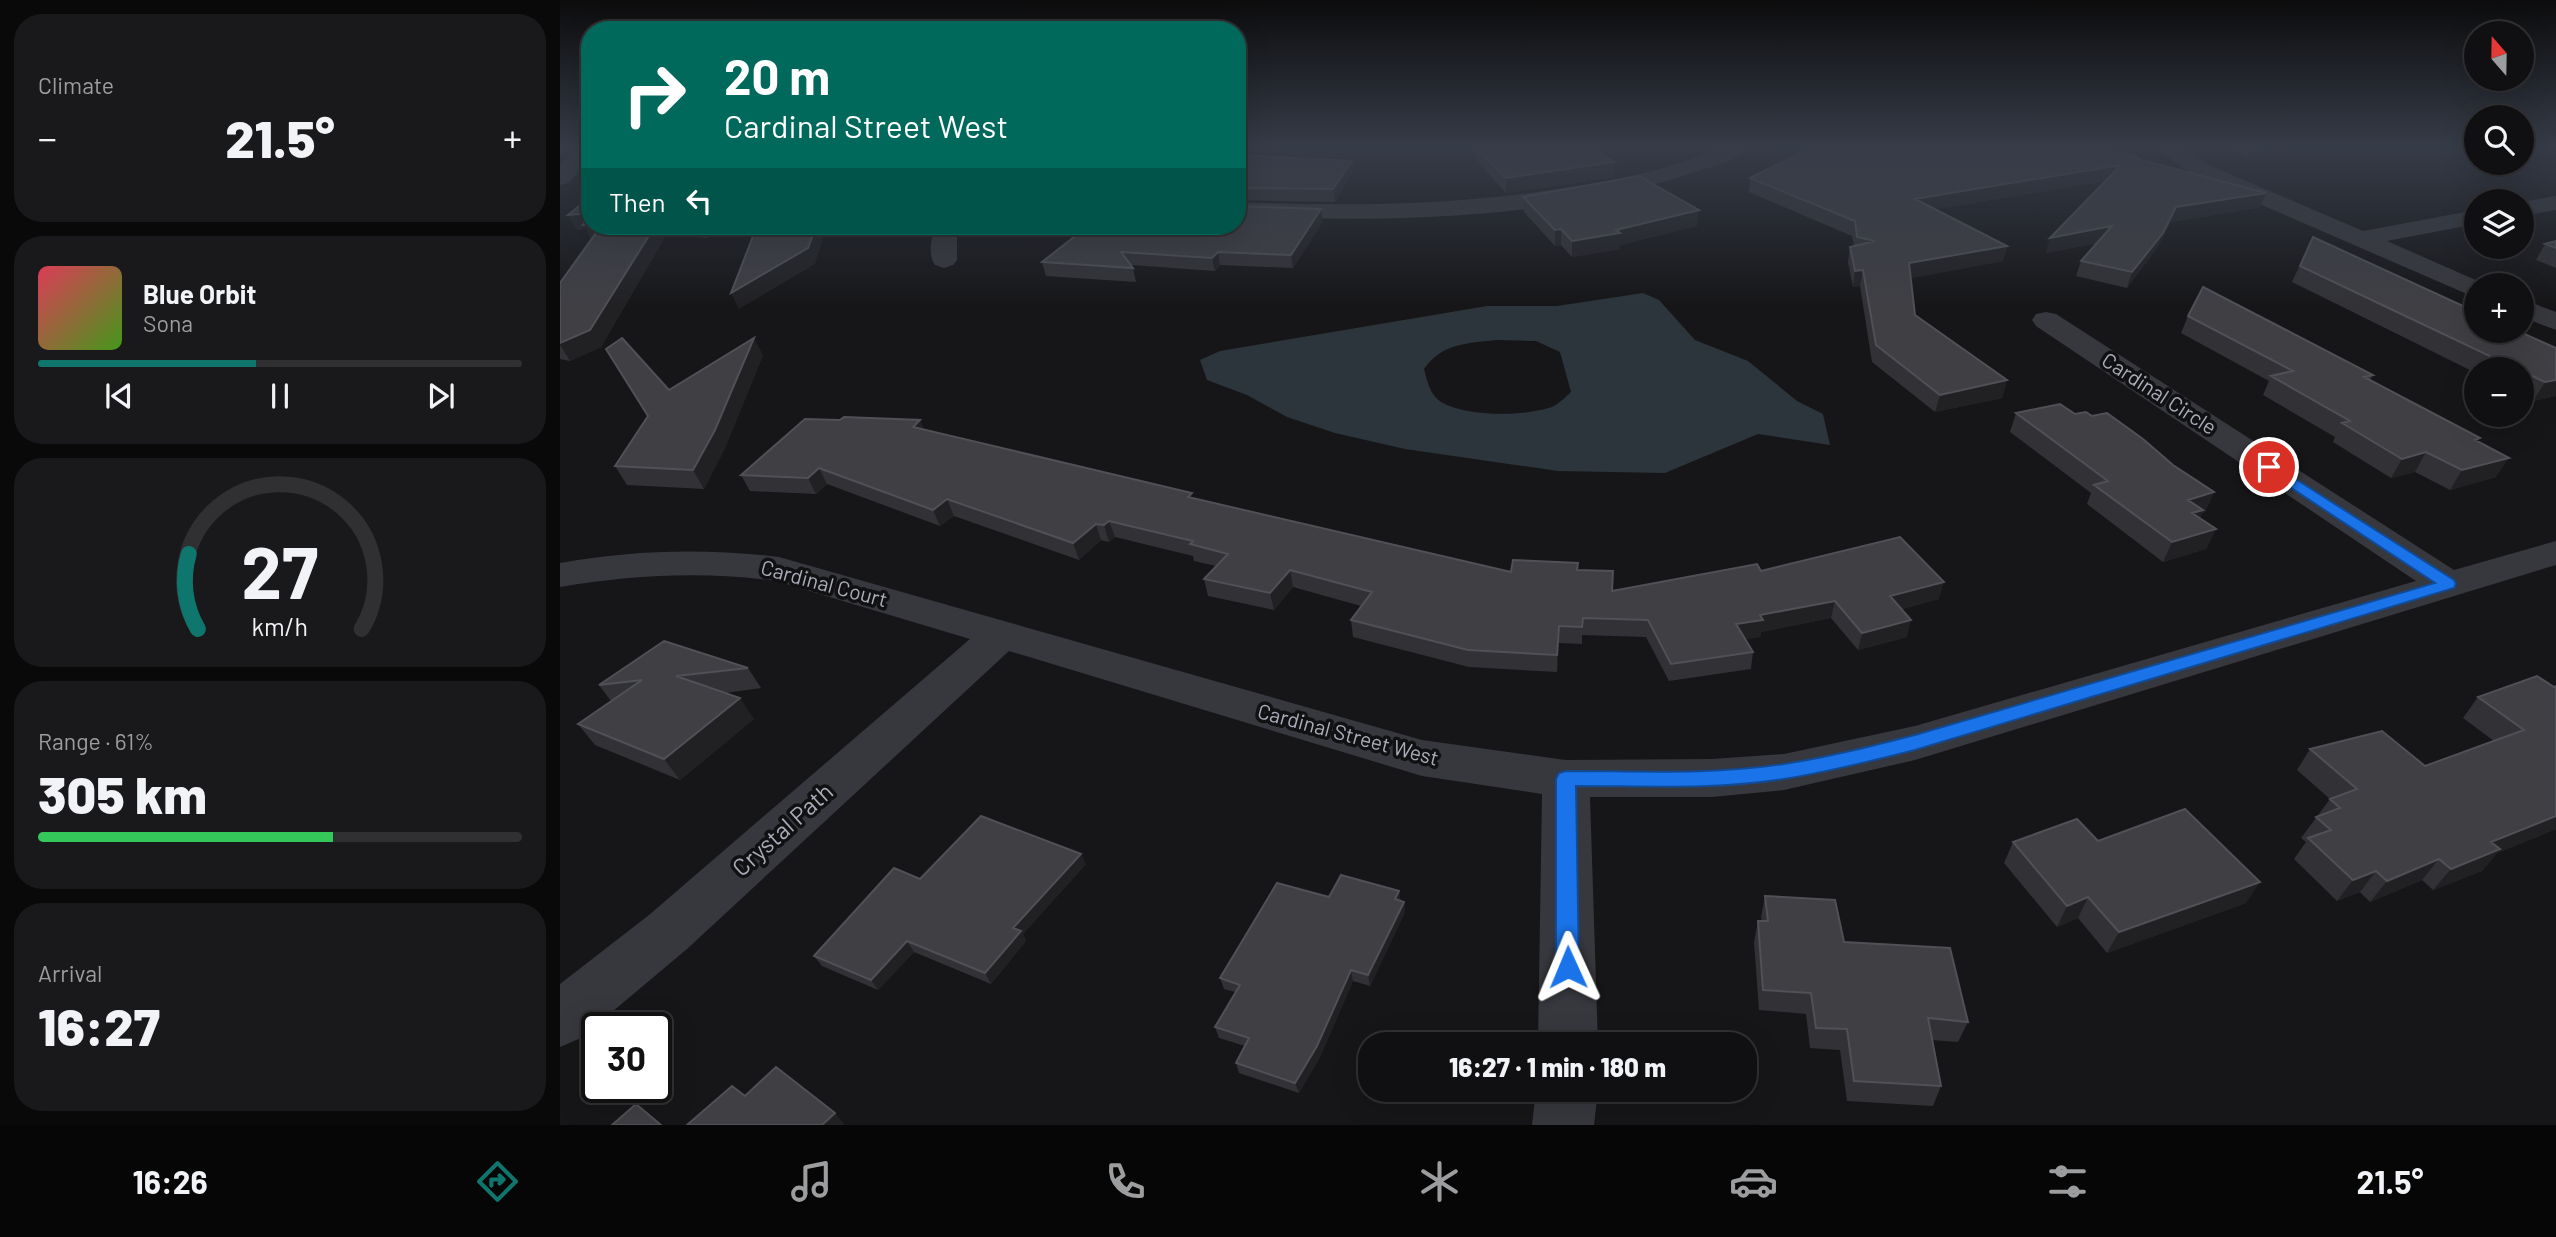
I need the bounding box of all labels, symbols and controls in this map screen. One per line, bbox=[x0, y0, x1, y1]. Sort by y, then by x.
north arrow bbox=[2464, 21, 2534, 91]
map controls bbox=[2464, 21, 2534, 427]
text: 20 m bbox=[724, 46, 830, 105]
icon: right bbox=[609, 49, 700, 140]
text: Climate bbox=[38, 71, 114, 99]
button: search bbox=[2464, 105, 2534, 175]
text: 21.5° bbox=[225, 106, 335, 168]
text: Cardinal Street West bbox=[724, 106, 1008, 144]
text: − bbox=[38, 114, 57, 160]
text: + bbox=[503, 114, 522, 160]
icon: left bbox=[680, 182, 718, 220]
text: Then bbox=[609, 186, 666, 217]
button: layers bbox=[2464, 189, 2534, 259]
button: + bbox=[2464, 273, 2534, 343]
text: Blue Orbit bbox=[143, 278, 256, 309]
text: Sona bbox=[143, 309, 193, 337]
street label: Cardinal Circle bbox=[2098, 346, 2222, 439]
button: − bbox=[2464, 357, 2534, 427]
icon: previous bbox=[100, 377, 138, 415]
icon: pause bbox=[261, 377, 299, 415]
icon: next bbox=[422, 377, 460, 415]
pin bbox=[2239, 437, 2299, 497]
icon: arrive bbox=[2250, 448, 2288, 486]
text: 27 bbox=[242, 526, 318, 614]
street label: Cardinal Court bbox=[758, 554, 890, 611]
text: km/h bbox=[252, 610, 308, 640]
street label: Cardinal Street West bbox=[1255, 697, 1442, 770]
text: Range · 61% bbox=[38, 727, 154, 755]
text: 305 km bbox=[38, 762, 207, 824]
street label: Crystal Path bbox=[726, 776, 838, 882]
position arrow bbox=[1531, 930, 1605, 1004]
text: Arrival bbox=[38, 959, 102, 987]
text: 16:27 bbox=[38, 994, 160, 1056]
speed limit sign: 30 bbox=[581, 1012, 672, 1103]
text: 16:27 · 1 min · 180 m bbox=[1449, 1051, 1666, 1082]
icon: directions bbox=[473, 1157, 522, 1206]
icon: music bbox=[787, 1157, 836, 1206]
icon: phone bbox=[1101, 1157, 1150, 1206]
icon: climate bbox=[1415, 1157, 1464, 1206]
icon: car bbox=[1729, 1157, 1778, 1206]
icon: filters bbox=[2043, 1157, 2092, 1206]
text: 16:26 bbox=[132, 1162, 208, 1200]
text: 21.5° bbox=[2357, 1162, 2424, 1200]

